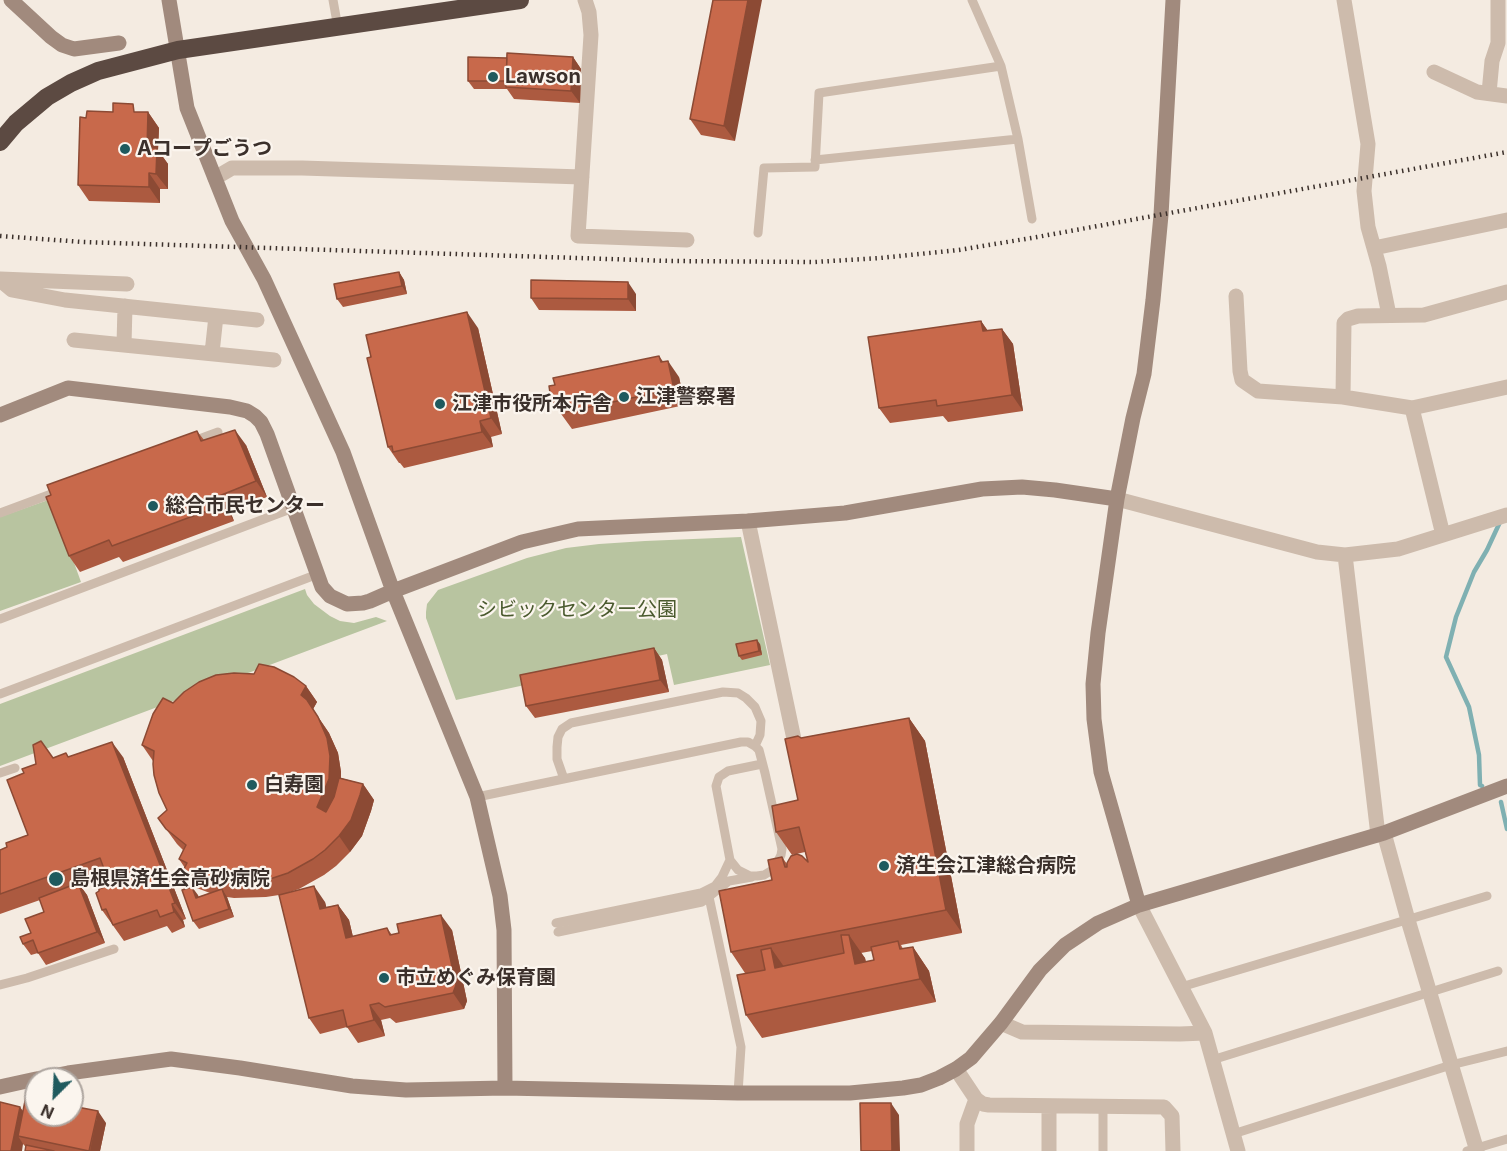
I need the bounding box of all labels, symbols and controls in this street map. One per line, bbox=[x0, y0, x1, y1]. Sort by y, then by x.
place label: Lawson bbox=[505, 65, 581, 89]
marker: Lawson bbox=[486, 70, 500, 84]
place label: Aコープごうつ bbox=[137, 137, 272, 161]
marker: Aコープごうつ bbox=[118, 142, 132, 156]
place label: 江津警察署 bbox=[636, 385, 736, 409]
marker: 江津警察署 bbox=[617, 390, 631, 404]
place label: 江津市役所本庁舎 bbox=[452, 392, 612, 416]
marker: 江津市役所本庁舎 bbox=[433, 397, 447, 411]
place label: 総合市民センター bbox=[165, 494, 325, 518]
marker: 総合市民センター bbox=[146, 499, 160, 513]
park label: シビックセンター公園 bbox=[477, 598, 677, 622]
place label: 白寿園 bbox=[264, 773, 324, 797]
marker: 白寿園 bbox=[245, 778, 259, 792]
place label: 済生会江津総合病院 bbox=[896, 854, 1076, 878]
marker: 済生会江津総合病院 bbox=[877, 859, 891, 873]
place label: 島根県済生会高砂病院 bbox=[70, 867, 270, 891]
marker: 島根県済生会高砂病院 bbox=[47, 870, 65, 888]
place label: 市立めぐみ保育園 bbox=[396, 966, 556, 990]
marker: 市立めぐみ保育園 bbox=[377, 971, 391, 985]
north arrow bbox=[24, 1067, 84, 1127]
text: N bbox=[38, 1100, 57, 1123]

